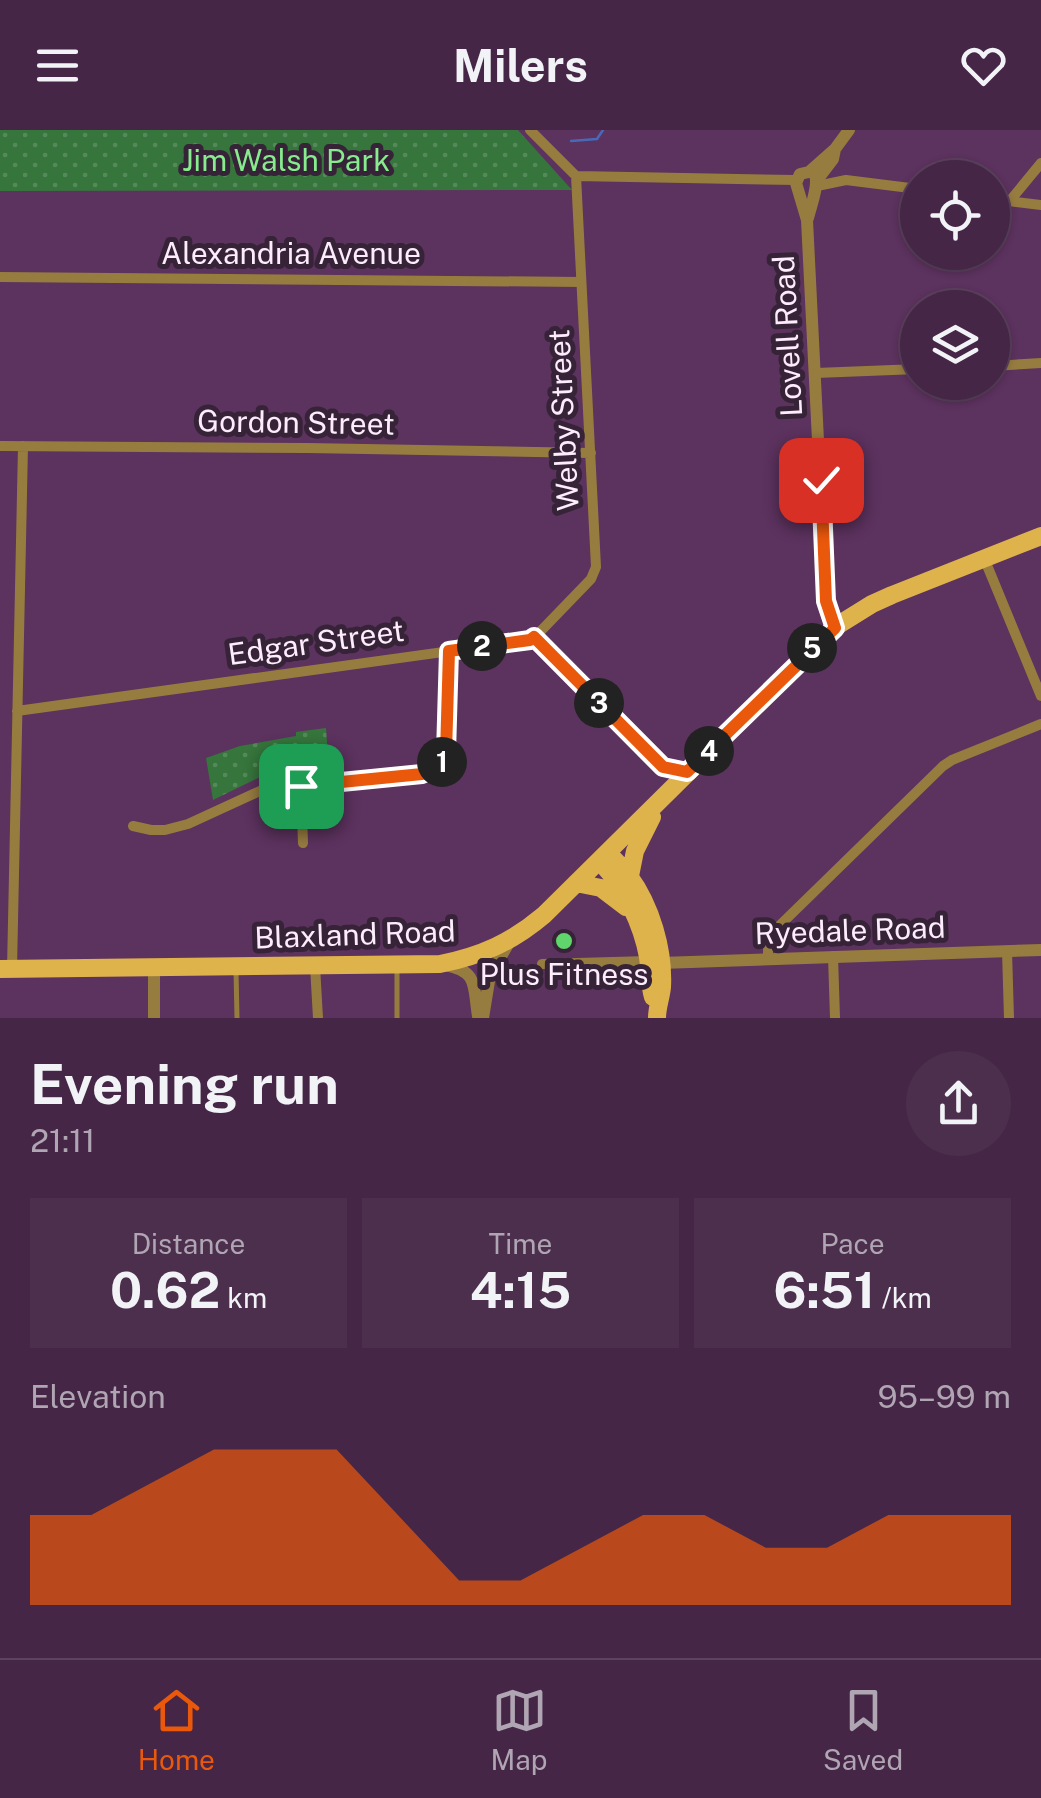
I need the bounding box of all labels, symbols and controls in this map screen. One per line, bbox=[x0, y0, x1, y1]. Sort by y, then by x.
icon: menu bbox=[30, 38, 85, 93]
icon: heart bbox=[956, 38, 1011, 93]
text: Milers bbox=[453, 39, 588, 92]
park label: Jim Walsh Park bbox=[182, 142, 390, 178]
map controls bbox=[900, 160, 1010, 400]
button: locate bbox=[900, 160, 1010, 270]
street label: Alexandria Avenue bbox=[161, 235, 421, 271]
street label: Lovell Road bbox=[765, 255, 809, 418]
button: layers bbox=[900, 290, 1010, 400]
street label: Welby Street bbox=[540, 328, 586, 512]
street label: Gordon Street bbox=[197, 402, 395, 442]
pin bbox=[779, 438, 864, 523]
icon: check bbox=[794, 453, 849, 508]
street label: Edgar Street bbox=[225, 612, 406, 672]
pin: 2 bbox=[457, 621, 507, 671]
pin: 5 bbox=[787, 623, 837, 673]
text: 2 bbox=[473, 629, 491, 662]
text: 5 bbox=[803, 631, 821, 664]
pin: 3 bbox=[574, 678, 624, 728]
text: 3 bbox=[590, 686, 608, 719]
pin: 4 bbox=[684, 726, 734, 776]
text: 4 bbox=[700, 734, 718, 767]
pin: 1 bbox=[417, 737, 467, 787]
pin bbox=[259, 744, 344, 829]
text: 1 bbox=[436, 745, 448, 778]
icon: arrive bbox=[274, 759, 329, 814]
street label: Ryedale Road bbox=[754, 909, 946, 951]
street label: Blaxland Road bbox=[254, 912, 456, 956]
marker: Plus Fitness bbox=[553, 930, 575, 952]
place label: Plus Fitness bbox=[480, 956, 648, 992]
button: share bbox=[906, 1051, 1011, 1156]
text: Evening run bbox=[30, 1052, 339, 1116]
text: 21:11 bbox=[30, 1122, 95, 1159]
text: Distance bbox=[132, 1227, 245, 1260]
text: Time bbox=[489, 1227, 552, 1260]
text: Pace bbox=[820, 1227, 885, 1260]
text: 0.62 bbox=[110, 1260, 220, 1319]
text: 4:15 bbox=[470, 1260, 571, 1319]
text: 6:51 bbox=[773, 1260, 875, 1319]
text: km bbox=[220, 1281, 267, 1314]
text: /km bbox=[875, 1281, 932, 1314]
text: Elevation bbox=[30, 1378, 166, 1415]
text: 95–99 m bbox=[878, 1378, 1011, 1415]
tab: Home bbox=[138, 1683, 215, 1776]
tab: Map bbox=[491, 1683, 547, 1776]
tab: Saved bbox=[823, 1683, 903, 1776]

